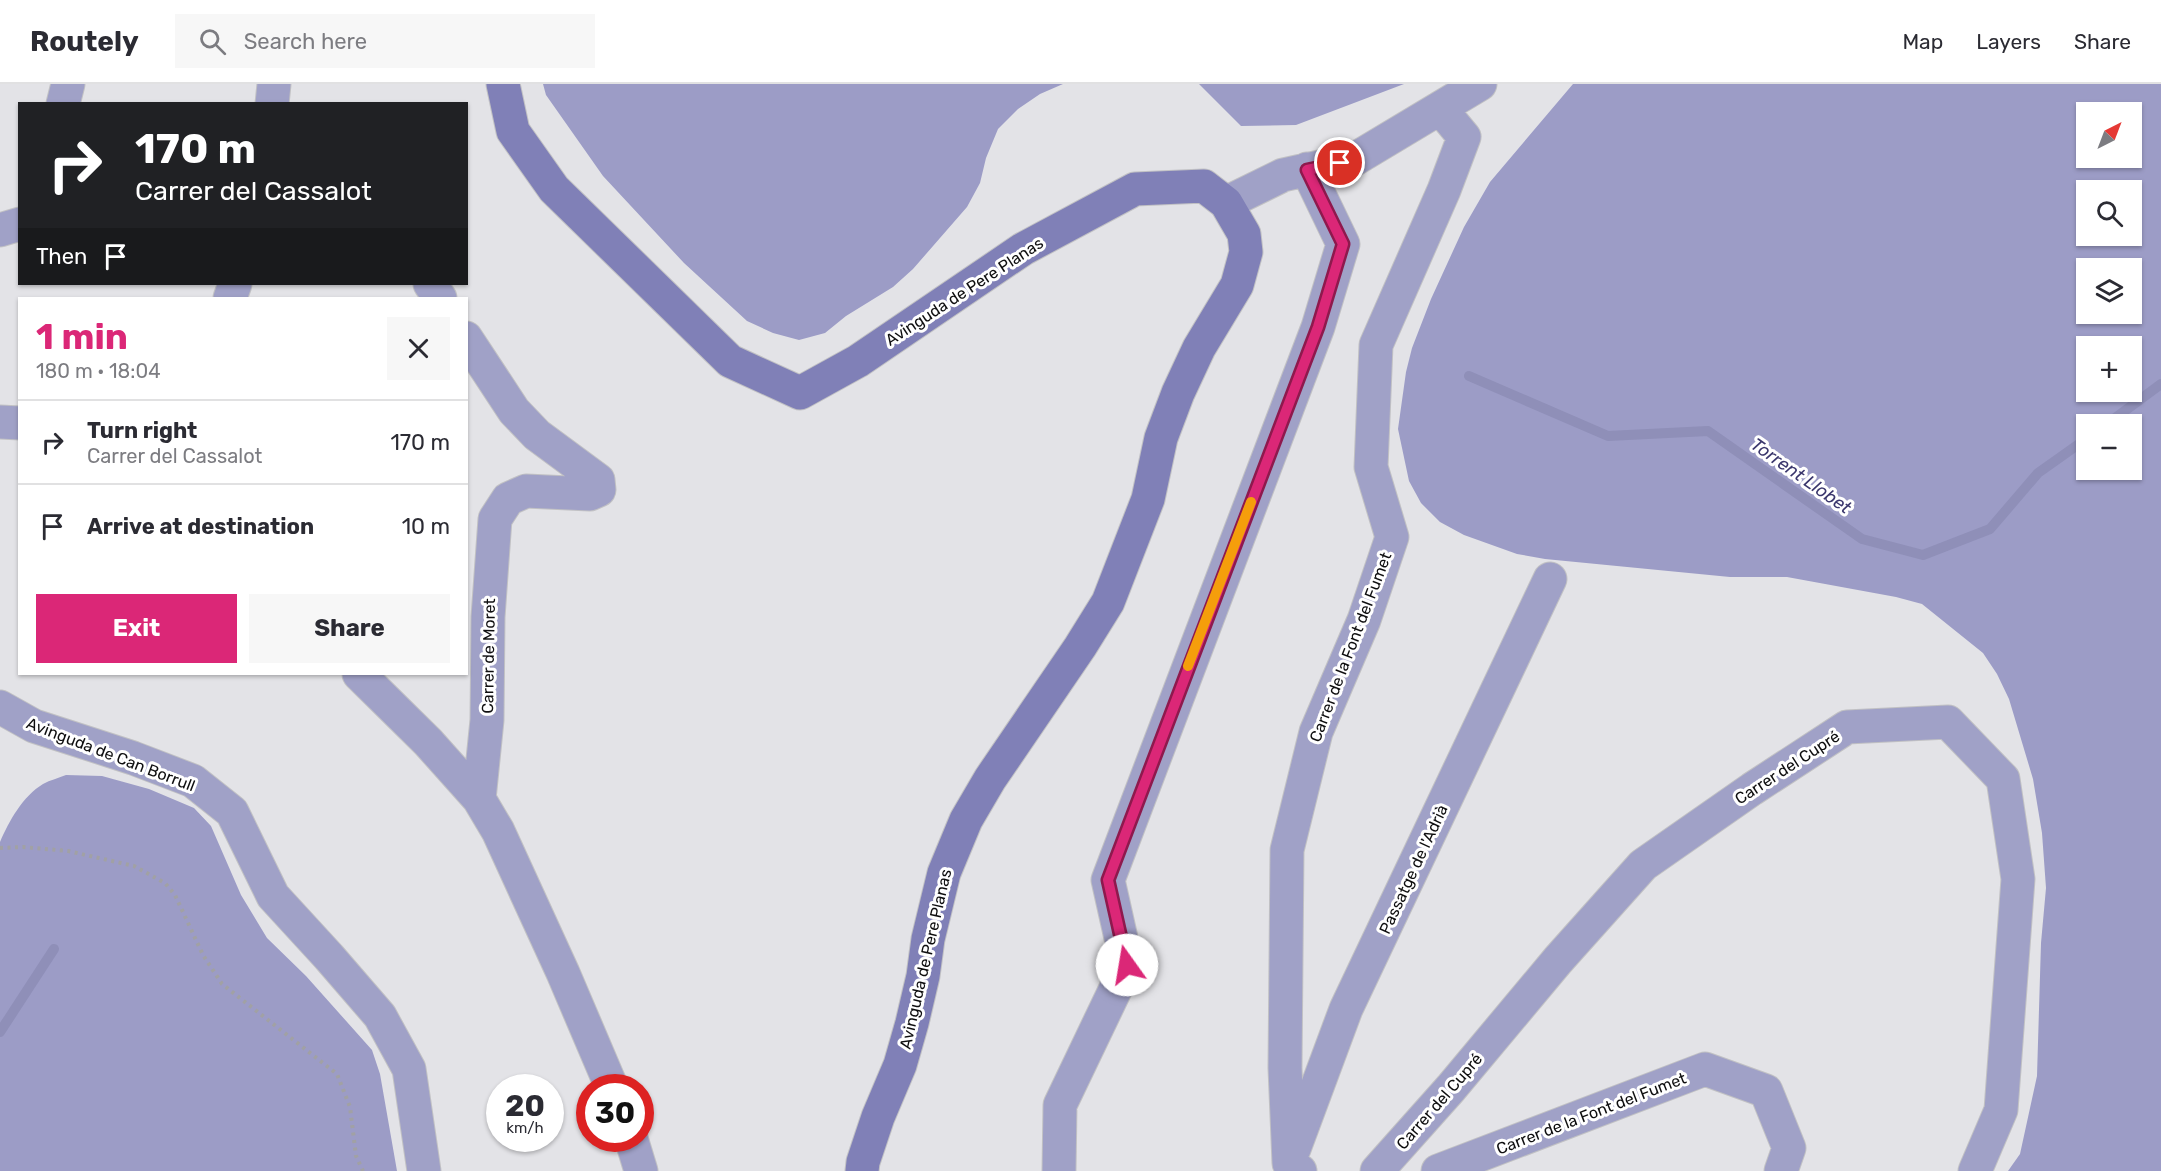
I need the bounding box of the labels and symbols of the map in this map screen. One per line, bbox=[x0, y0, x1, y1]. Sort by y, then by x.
north arrow bbox=[2076, 102, 2142, 168]
pin bbox=[1314, 137, 1365, 188]
street label: Avinguda de Pere Planas bbox=[882, 233, 1047, 350]
water label: Torrent Llobet bbox=[1747, 433, 1856, 519]
street label: Carrer de la Font del Fumet bbox=[1305, 550, 1395, 745]
street label: Carrer de Moret bbox=[478, 598, 499, 714]
street label: Avinguda de Can Borrull bbox=[24, 714, 198, 795]
street label: Carrer del Cupré bbox=[1731, 726, 1843, 808]
street label: Passatge de l'Adrià bbox=[1375, 802, 1452, 937]
street label: Avinguda de Pere Planas bbox=[896, 867, 955, 1051]
position arrow bbox=[1095, 933, 1159, 997]
street label: Carrer del Cupré bbox=[1392, 1049, 1486, 1153]
street label: Carrer de la Font del Fumet bbox=[1494, 1068, 1689, 1158]
speed limit sign: 30 bbox=[576, 1074, 654, 1152]

